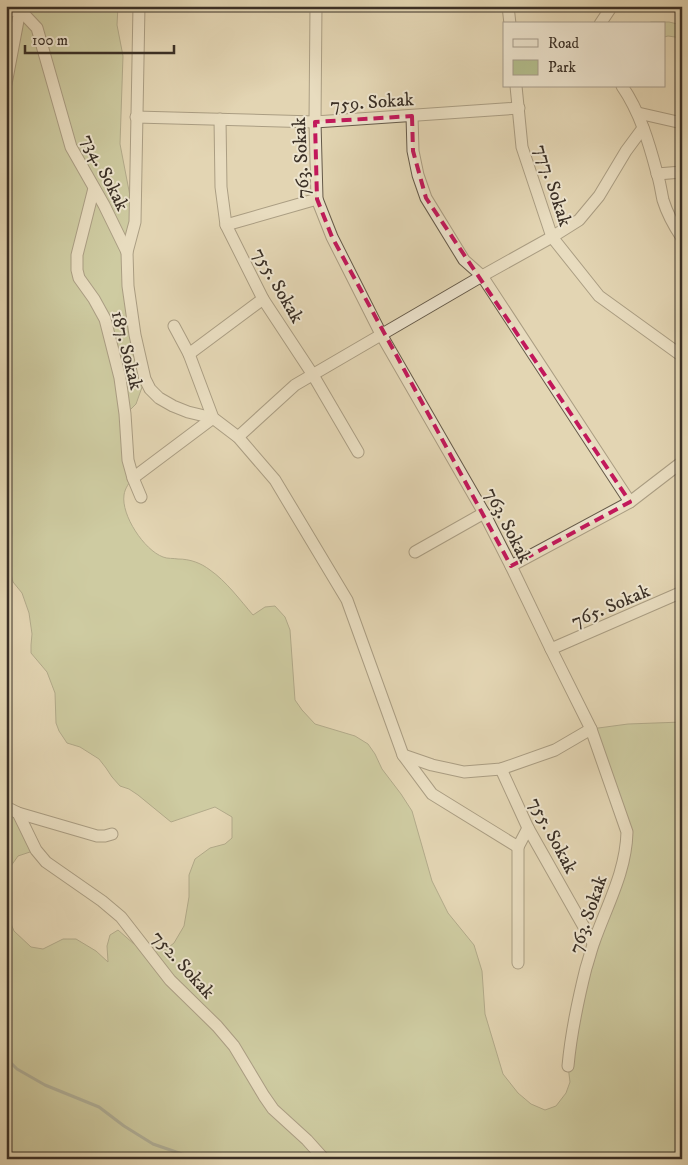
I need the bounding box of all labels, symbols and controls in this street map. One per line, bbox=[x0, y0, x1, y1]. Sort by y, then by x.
scale bar bbox=[25, 22, 174, 54]
legend bbox=[503, 22, 666, 88]
text: 100 m bbox=[32, 31, 68, 50]
text: Road bbox=[548, 34, 580, 53]
text: Park bbox=[548, 58, 577, 77]
street label: 759. Sokak bbox=[330, 88, 415, 117]
street label: 763. Sokak bbox=[288, 116, 315, 199]
street label: 734. Sokak bbox=[76, 130, 134, 215]
street label: 777. Sokak bbox=[529, 142, 577, 230]
street label: 755. Sokak bbox=[247, 244, 309, 328]
street label: 187. Sokak bbox=[106, 308, 148, 393]
street label: 763. Sokak bbox=[479, 484, 537, 568]
street label: 765. Sokak bbox=[568, 579, 654, 633]
street label: 755. Sokak bbox=[523, 794, 583, 878]
street label: 763. Sokak bbox=[564, 872, 613, 957]
street label: 752. Sokak bbox=[146, 926, 220, 1004]

